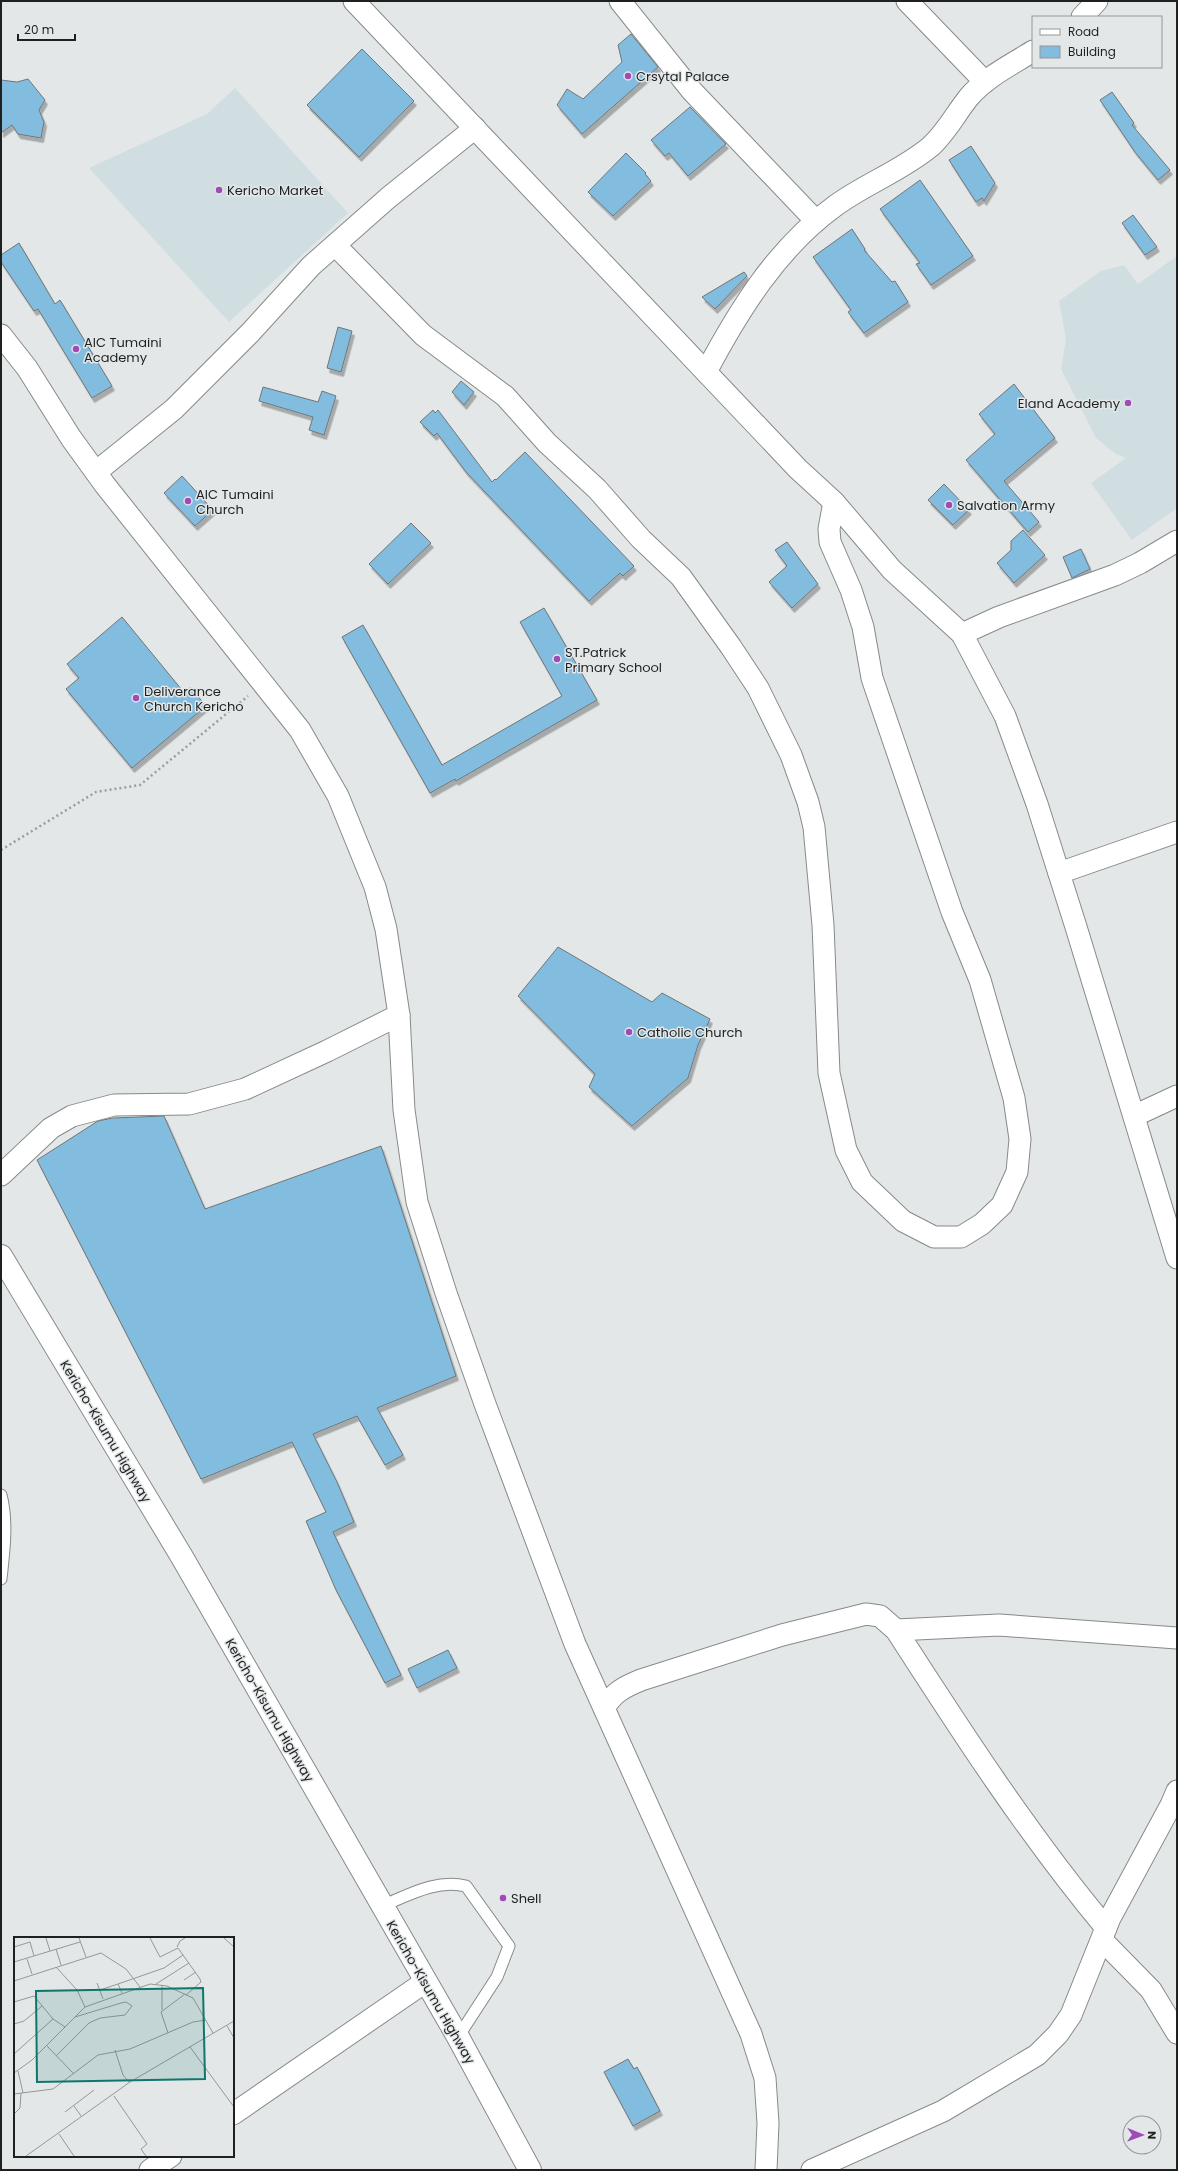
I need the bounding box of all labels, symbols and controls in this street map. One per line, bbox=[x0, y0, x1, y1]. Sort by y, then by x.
scale bar bbox=[18, 16, 75, 42]
legend bbox=[1032, 16, 1162, 68]
text: 20 m bbox=[24, 21, 54, 38]
text: Road bbox=[1068, 23, 1099, 40]
text: Building bbox=[1068, 43, 1116, 60]
place label: Crsytal Palace bbox=[636, 67, 729, 86]
marker: Crsytal Palace bbox=[623, 71, 633, 81]
place label: Kericho Market bbox=[227, 181, 323, 200]
marker: Kericho Market bbox=[214, 185, 224, 195]
place label: AIC Tumaini Academy bbox=[84, 333, 162, 367]
marker: AIC Tumaini Academy bbox=[71, 344, 81, 354]
place label: Eland Academy bbox=[1018, 394, 1121, 413]
marker: Eland Academy bbox=[1123, 398, 1133, 408]
place label: AIC Tumaini Church bbox=[196, 485, 274, 519]
marker: AIC Tumaini Church bbox=[183, 496, 193, 506]
place label: Salvation Army bbox=[957, 496, 1056, 515]
marker: Salvation Army bbox=[944, 500, 954, 510]
place label: ST.Patrick Primary School bbox=[565, 643, 662, 677]
marker: ST.Patrick Primary School bbox=[552, 654, 562, 664]
place label: Deliverance Church Kericho bbox=[144, 682, 244, 716]
marker: Deliverance Church Kericho bbox=[131, 693, 141, 703]
place label: Catholic Church bbox=[637, 1023, 743, 1042]
marker: Catholic Church bbox=[624, 1027, 634, 1037]
street label: Kericho-Kisumu Highway bbox=[55, 1357, 156, 1507]
street label: Kericho-Kisumu Highway bbox=[221, 1635, 319, 1786]
place label: Shell bbox=[511, 1889, 541, 1908]
marker: Shell bbox=[498, 1893, 508, 1903]
street label: Kericho-Kisumu Highway bbox=[382, 1917, 480, 2068]
inset map bbox=[14, 1937, 234, 2157]
north arrow bbox=[1122, 2115, 1162, 2155]
text: N bbox=[1144, 2131, 1160, 2139]

